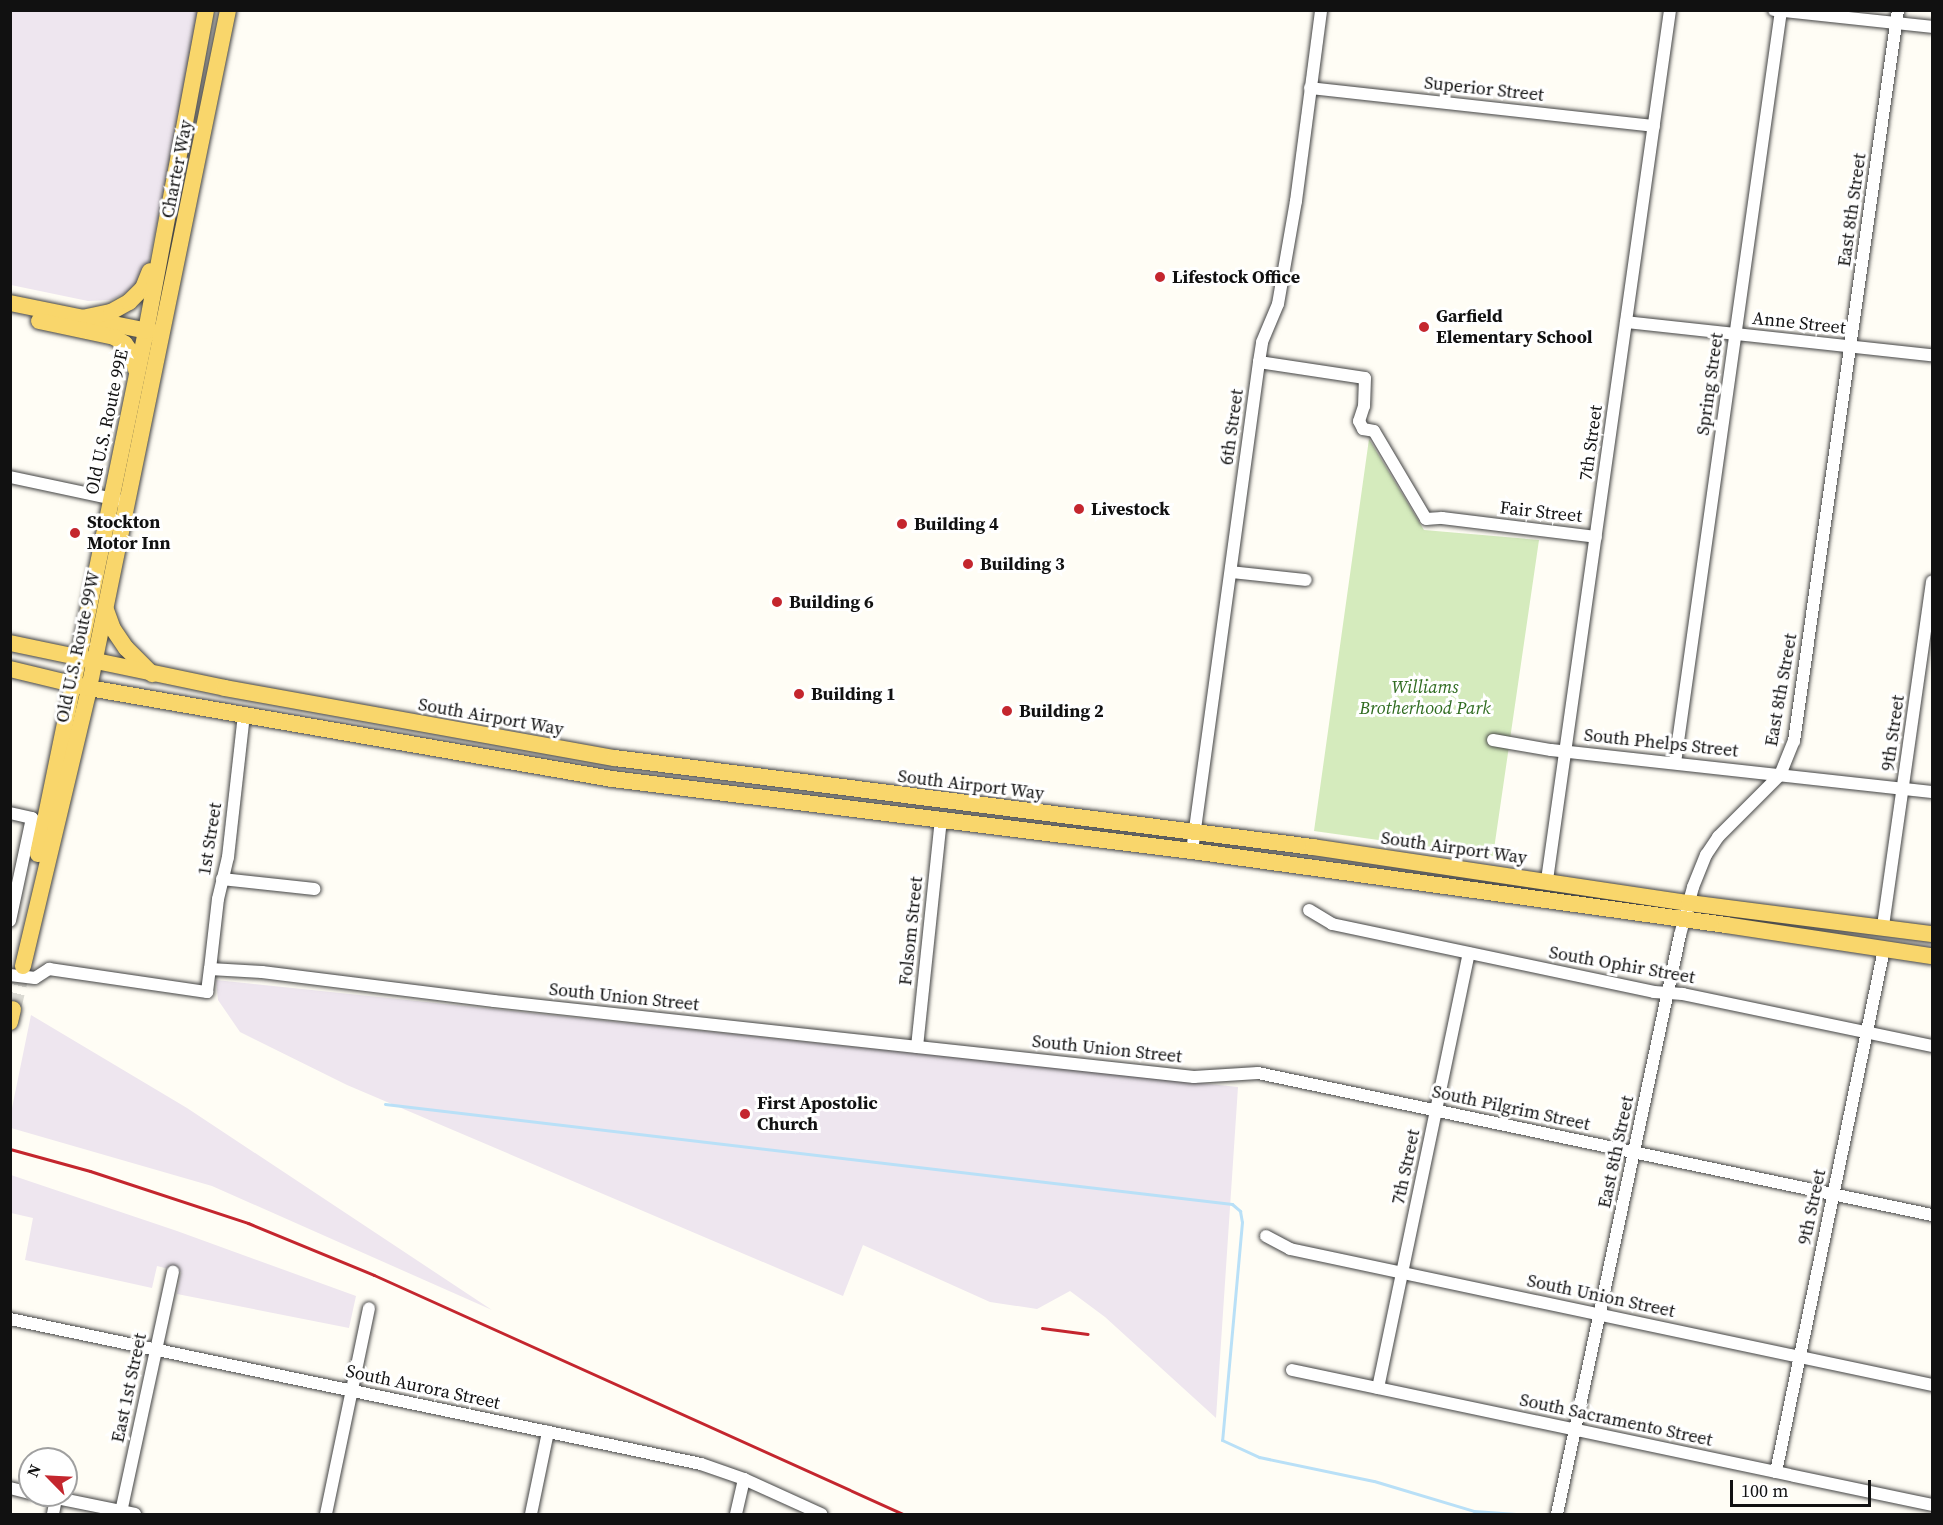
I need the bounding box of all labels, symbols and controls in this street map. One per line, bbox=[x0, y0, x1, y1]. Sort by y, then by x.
street label: Superior Street bbox=[1423, 72, 1545, 106]
street label: Charter Way bbox=[157, 118, 197, 220]
street label: East 8th Street bbox=[1833, 152, 1871, 268]
place label: Lifestock Office bbox=[1172, 266, 1300, 288]
marker: Lifestock Office bbox=[1153, 270, 1167, 284]
place label: Garfield Elementary School bbox=[1436, 306, 1593, 348]
street label: Anne Street bbox=[1751, 307, 1847, 339]
marker: Garfield Elementary School bbox=[1417, 320, 1431, 334]
street label: Spring Street bbox=[1692, 331, 1728, 437]
street label: Old U.S. Route 99E bbox=[81, 347, 133, 497]
street label: 6th Street bbox=[1216, 388, 1248, 466]
street label: 7th Street bbox=[1575, 404, 1607, 482]
street label: Fair Street bbox=[1499, 497, 1583, 527]
place label: Livestock bbox=[1091, 498, 1170, 520]
marker: Livestock bbox=[1072, 502, 1086, 516]
place label: Stockton Motor Inn bbox=[87, 512, 171, 554]
place label: Building 4 bbox=[914, 513, 999, 535]
marker: Building 4 bbox=[895, 517, 909, 531]
marker: Stockton Motor Inn bbox=[68, 526, 82, 540]
place label: Building 3 bbox=[980, 553, 1065, 575]
marker: Building 3 bbox=[961, 557, 975, 571]
street label: Old U.S. Route 99W bbox=[51, 569, 105, 725]
place label: Building 6 bbox=[789, 591, 874, 613]
marker: Building 6 bbox=[770, 595, 784, 609]
street label: East 8th Street bbox=[1760, 632, 1802, 748]
park label: Williams Brotherhood Park bbox=[1359, 677, 1491, 720]
place label: Building 1 bbox=[811, 683, 896, 705]
marker: Building 1 bbox=[792, 687, 806, 701]
street label: South Airport Way bbox=[416, 694, 566, 740]
street label: 9th Street bbox=[1877, 694, 1909, 772]
place label: Building 2 bbox=[1019, 700, 1104, 722]
marker: Building 2 bbox=[1000, 704, 1014, 718]
street label: South Phelps Street bbox=[1583, 724, 1739, 762]
street label: South Airport Way bbox=[896, 765, 1046, 805]
street label: 1st Street bbox=[194, 801, 226, 877]
street label: South Airport Way bbox=[1379, 827, 1529, 869]
street label: Folsom Street bbox=[895, 875, 927, 987]
street label: South Ophir Street bbox=[1547, 942, 1697, 988]
street label: South Union Street bbox=[548, 978, 700, 1016]
street label: South Union Street bbox=[1031, 1030, 1183, 1068]
street label: South Pilgrim Street bbox=[1430, 1081, 1592, 1135]
place label: First Apostolic Church bbox=[757, 1093, 878, 1136]
street label: East 8th Street bbox=[1594, 1094, 1638, 1210]
marker: First Apostolic Church bbox=[738, 1107, 752, 1121]
street label: 7th Street bbox=[1387, 1127, 1425, 1207]
street label: 9th Street bbox=[1793, 1167, 1831, 1247]
street label: South Union Street bbox=[1525, 1270, 1677, 1322]
street label: East 1st Street bbox=[107, 1331, 151, 1445]
street label: South Aurora Street bbox=[344, 1360, 502, 1414]
street label: South Sacramento Street bbox=[1518, 1389, 1714, 1451]
north arrow bbox=[18, 1447, 78, 1507]
text: N bbox=[21, 1461, 46, 1480]
scale bar bbox=[1733, 1468, 1874, 1506]
text: 100 m bbox=[1741, 1478, 1788, 1503]

